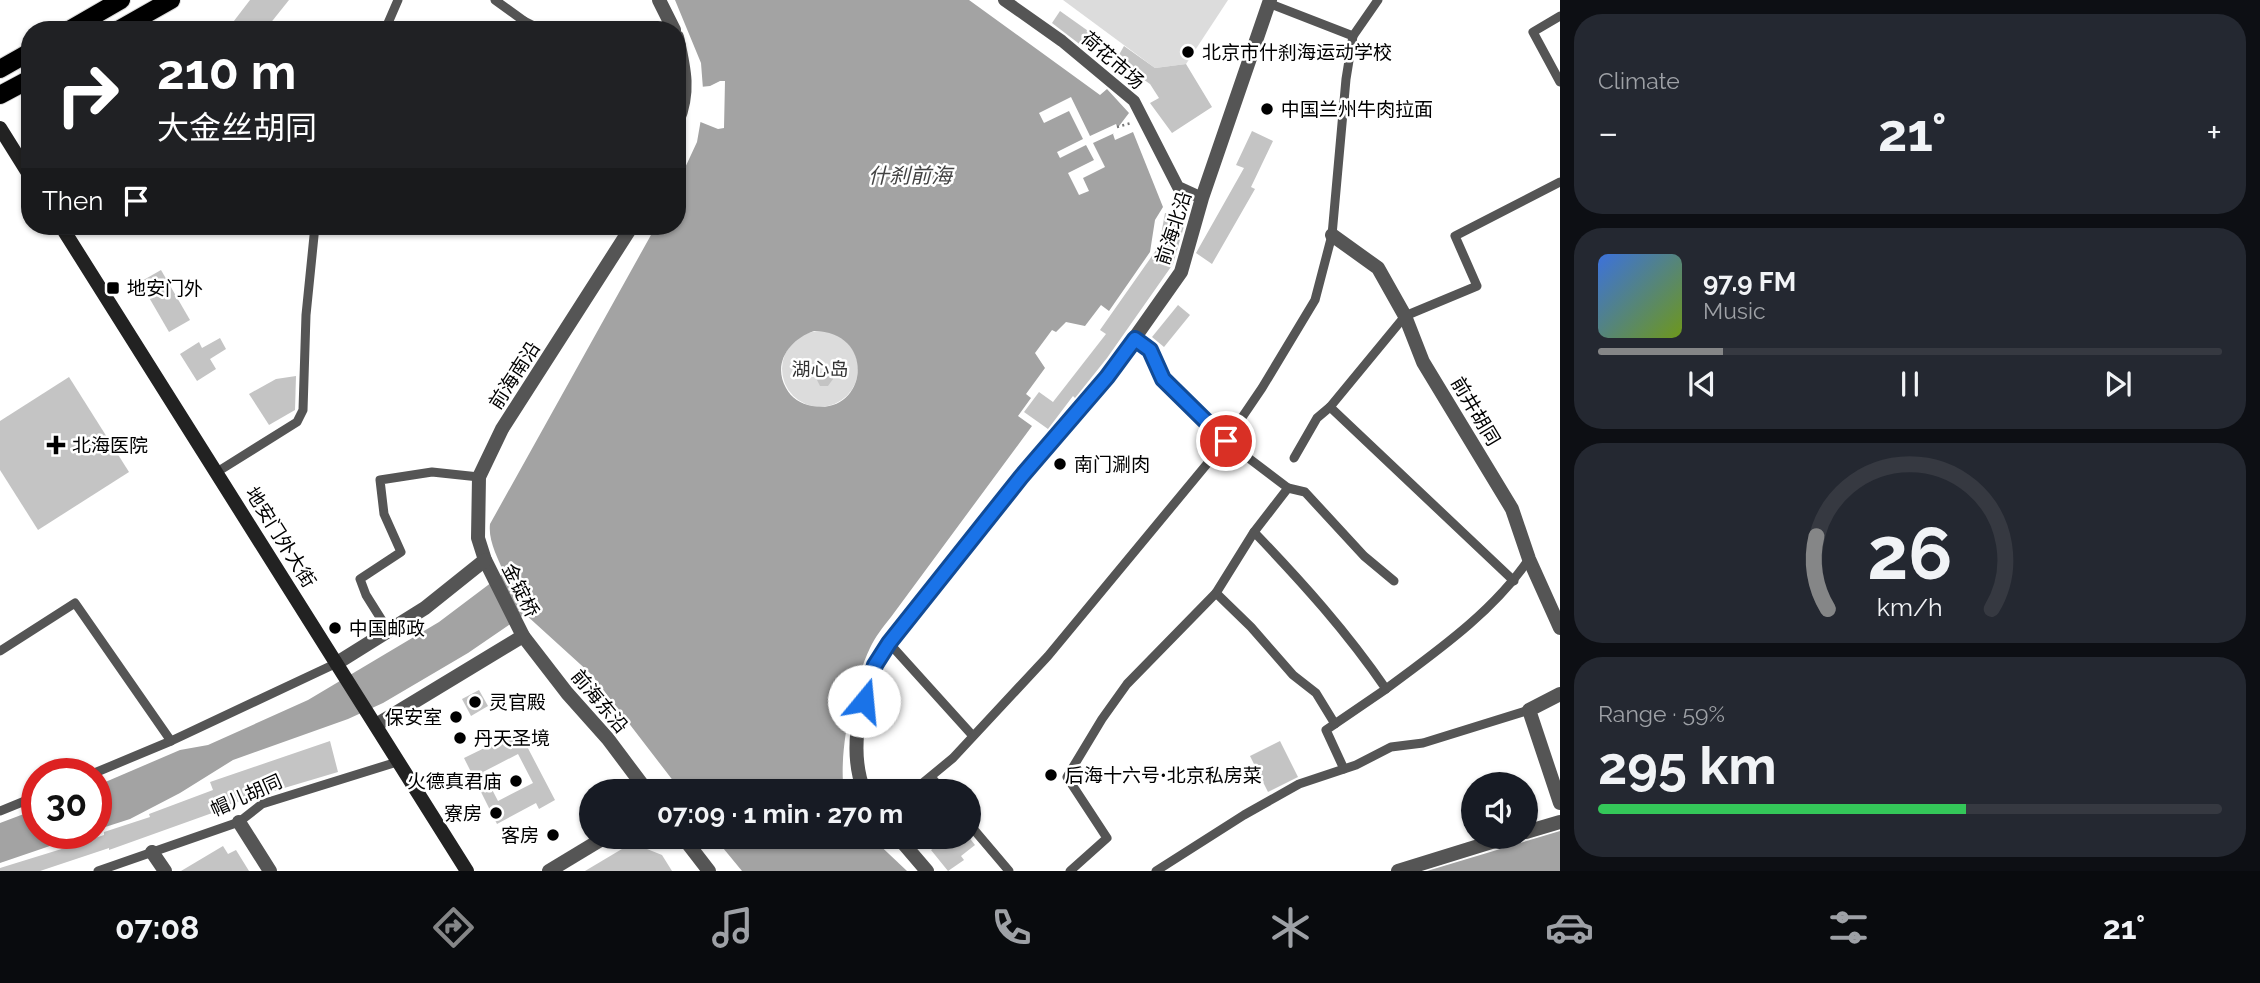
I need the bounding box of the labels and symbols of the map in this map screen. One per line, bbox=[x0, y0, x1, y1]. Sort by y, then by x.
street label: 荷花市场 bbox=[1077, 27, 1149, 93]
place label: 北京市什刹海运动学校 bbox=[1202, 41, 1392, 63]
marker: 北京市什刹海运动学校 bbox=[1180, 44, 1196, 60]
place label: 中国兰州牛肉拉面 bbox=[1281, 98, 1433, 120]
marker: 中国兰州牛肉拉面 bbox=[1259, 101, 1275, 117]
water label: 什刹前海 bbox=[868, 163, 955, 188]
street label: 前海北沿 bbox=[1151, 188, 1195, 268]
place label: 地安门外 bbox=[127, 277, 203, 299]
marker: 地安门外 bbox=[105, 280, 121, 296]
street label: 前海南沿 bbox=[484, 337, 544, 413]
park label: 湖心岛 bbox=[791, 358, 849, 380]
street label: 前井胡同 bbox=[1447, 373, 1505, 449]
pin bbox=[1196, 411, 1256, 471]
place label: 北海医院 bbox=[72, 434, 148, 456]
marker: 北海医院 bbox=[46, 435, 66, 455]
place label: 南门涮肉 bbox=[1074, 453, 1150, 475]
marker: 南门涮肉 bbox=[1052, 456, 1068, 472]
street label: 地安门外大街 bbox=[241, 483, 321, 591]
street label: 金锭桥 bbox=[498, 560, 544, 620]
place label: 中国邮政 bbox=[349, 617, 425, 639]
marker: 中国邮政 bbox=[327, 620, 343, 636]
position arrow bbox=[827, 664, 901, 738]
street label: 前海东沿 bbox=[567, 665, 633, 737]
place label: 灵官殿 bbox=[489, 691, 546, 713]
marker: 灵官殿 bbox=[467, 694, 483, 710]
place label: 保安室 bbox=[385, 706, 442, 728]
marker: 保安室 bbox=[448, 709, 464, 725]
place label: 丹天圣境 bbox=[474, 727, 550, 749]
marker: 丹天圣境 bbox=[452, 730, 468, 746]
speed limit sign: 30 bbox=[21, 758, 112, 849]
place label: 后海十六号•北京私房菜 bbox=[1065, 764, 1262, 786]
marker: 后海十六号•北京私房菜 bbox=[1043, 767, 1059, 783]
street label: 帽儿胡同 bbox=[207, 769, 285, 821]
place label: 火德真君庙 bbox=[407, 770, 502, 792]
marker: 火德真君庙 bbox=[508, 773, 524, 789]
place label: 寮房 bbox=[444, 802, 482, 824]
marker: 寮房 bbox=[488, 805, 504, 821]
place label: 客房 bbox=[501, 824, 539, 846]
marker: 客房 bbox=[545, 827, 561, 843]

